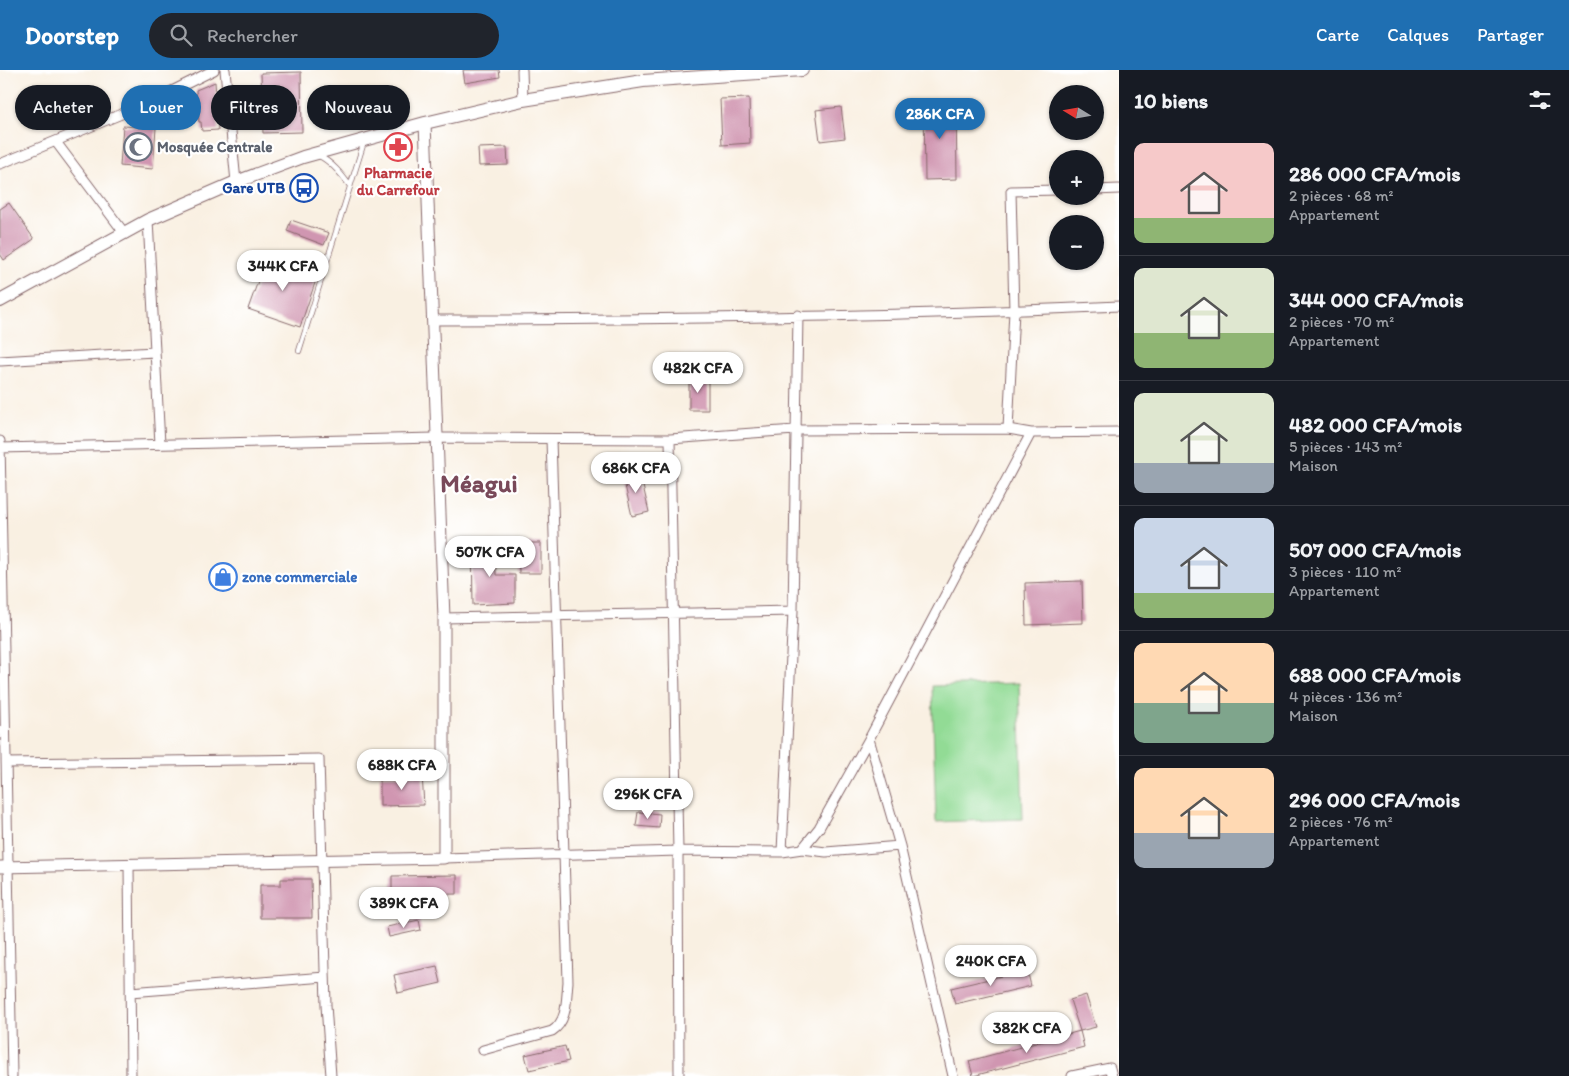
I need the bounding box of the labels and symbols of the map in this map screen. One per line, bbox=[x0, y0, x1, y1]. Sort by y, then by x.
north arrow bbox=[1049, 85, 1104, 140]
pin: 286K CFA bbox=[888, 98, 992, 140]
mosque icon: Mosquée Centrale bbox=[123, 132, 153, 162]
pharmacy icon: Pharmacie du Carrefour bbox=[383, 132, 413, 162]
place label: Mosquée Centrale bbox=[157, 138, 272, 157]
place label: Pharmacie du Carrefour bbox=[357, 164, 440, 199]
bus stop icon: Gare UTB bbox=[289, 173, 319, 203]
place label: Gare UTB bbox=[222, 179, 285, 197]
pin: 344K CFA bbox=[231, 250, 335, 292]
pin: 482K CFA bbox=[646, 352, 750, 394]
pin: 686K CFA bbox=[584, 452, 688, 494]
district label: Méagui bbox=[440, 468, 518, 499]
pin: 507K CFA bbox=[438, 536, 542, 578]
shop icon: zone commerciale bbox=[208, 562, 238, 592]
place label: zone commerciale bbox=[242, 568, 358, 586]
pin: 688K CFA bbox=[350, 748, 454, 791]
pin: 296K CFA bbox=[596, 778, 700, 820]
pin: 389K CFA bbox=[352, 886, 456, 929]
pin: 240K CFA bbox=[939, 944, 1043, 987]
pin: 382K CFA bbox=[975, 1012, 1079, 1054]

